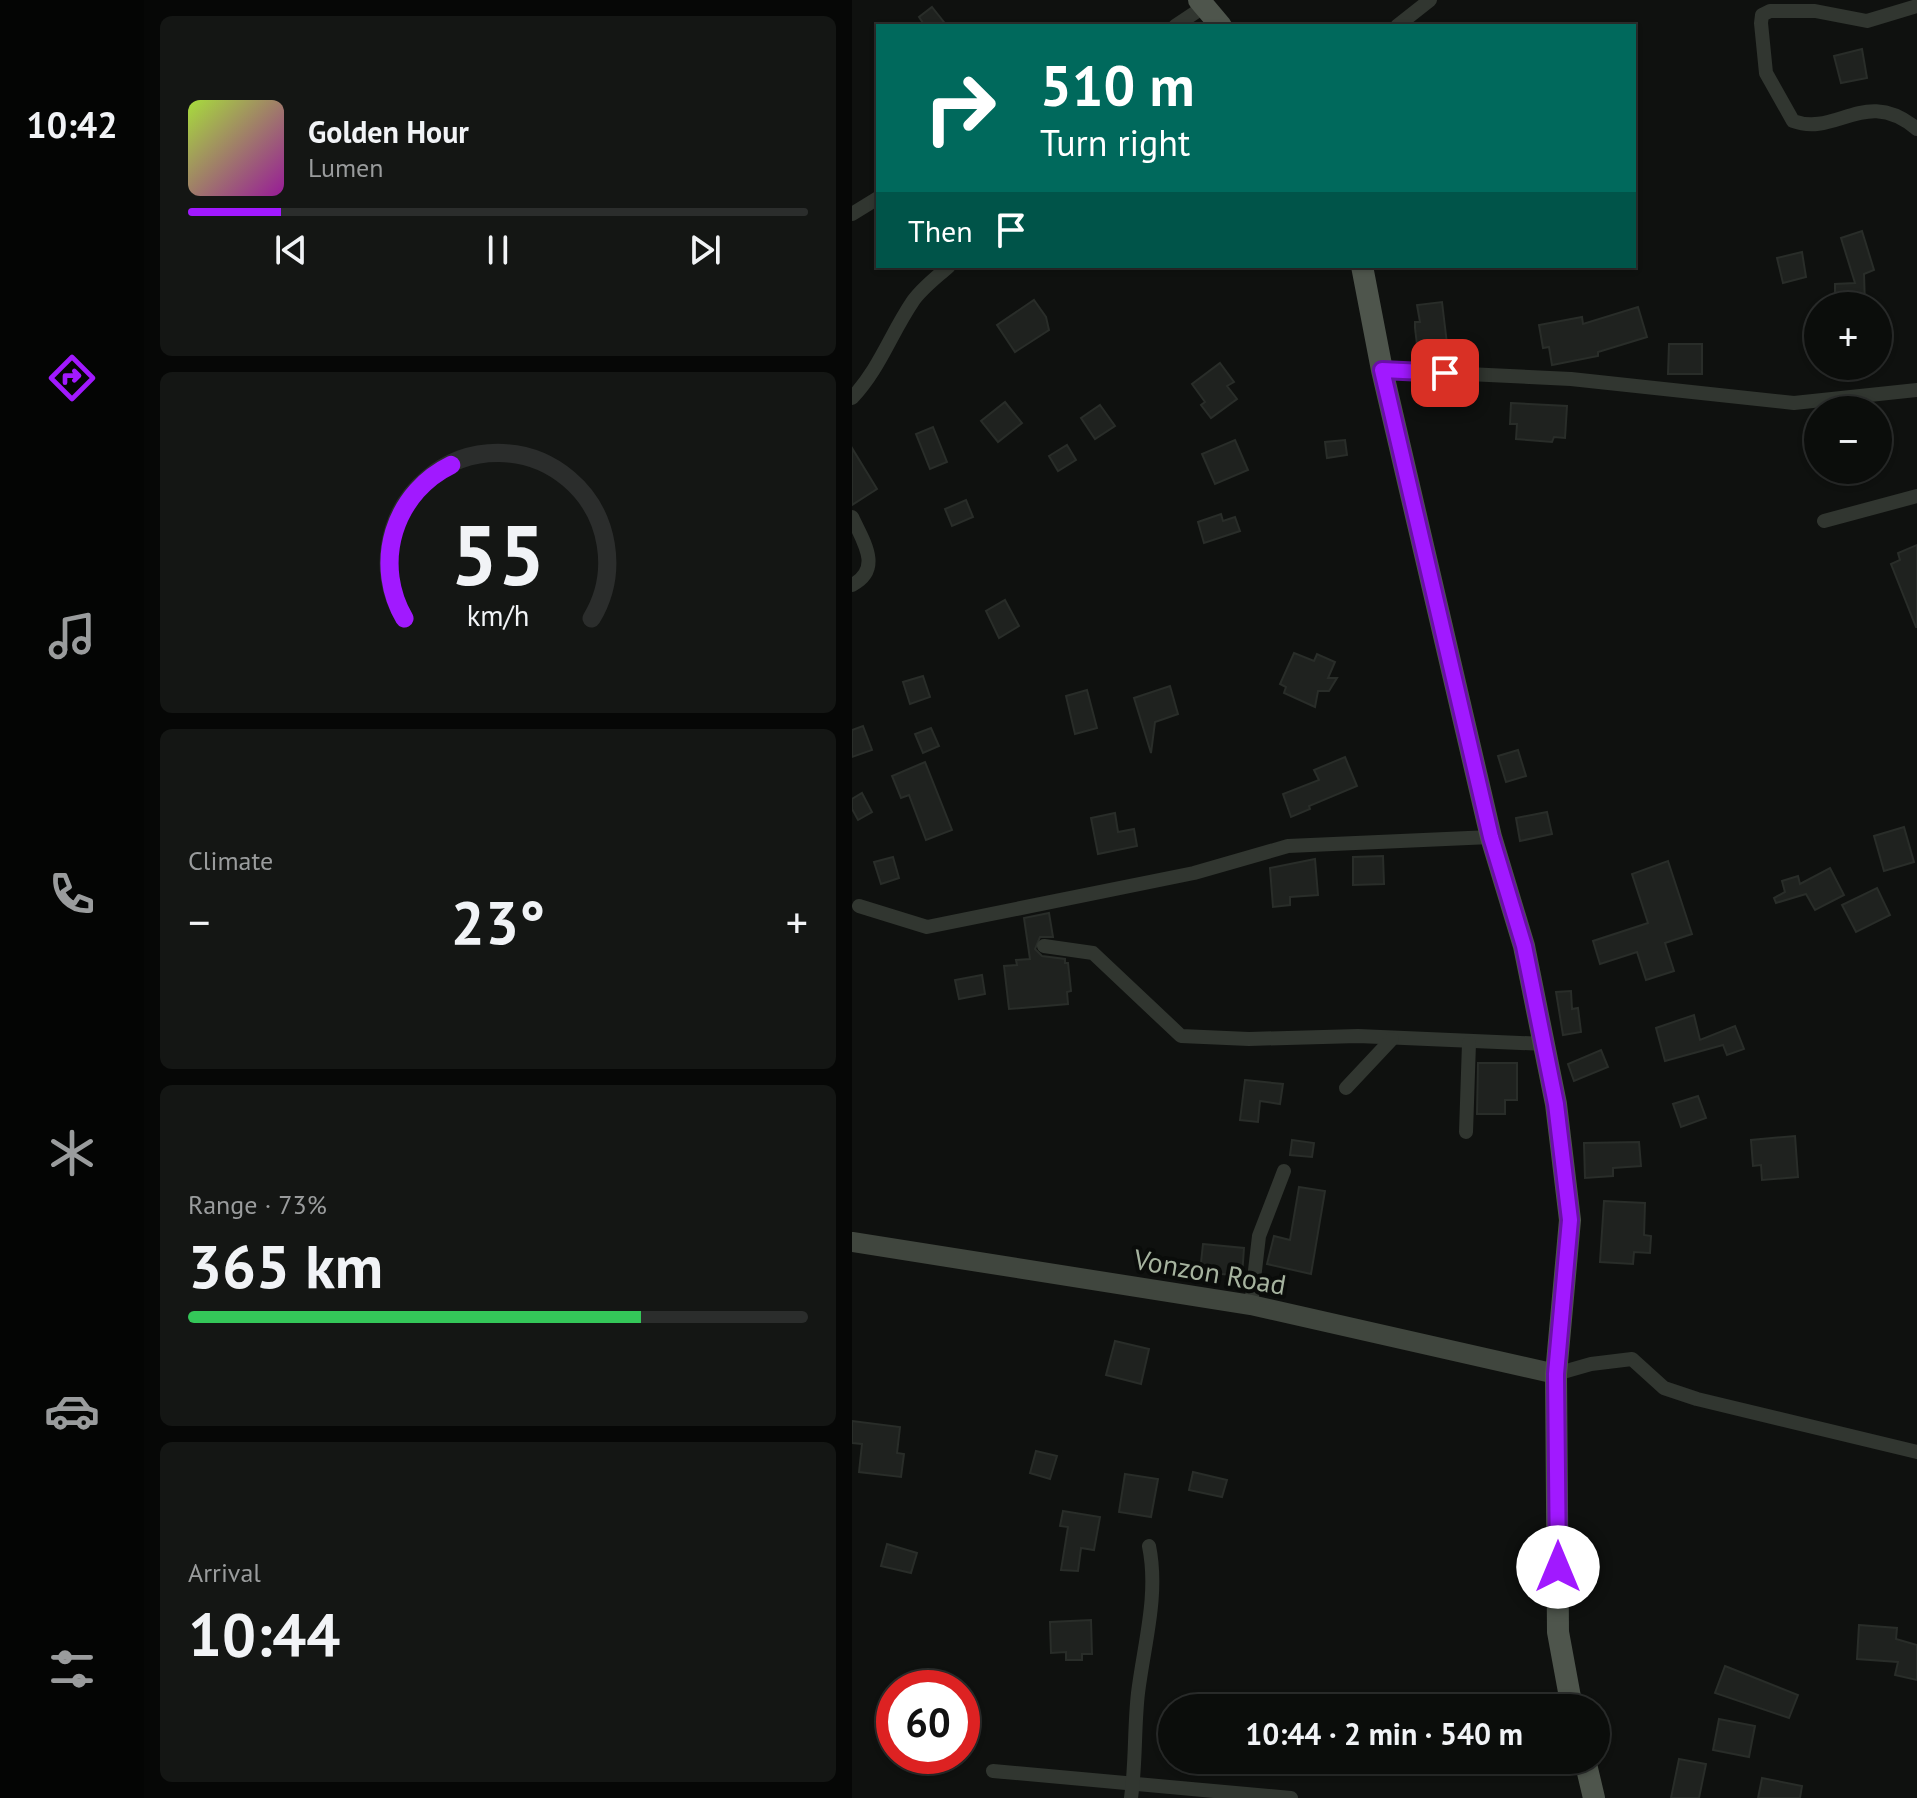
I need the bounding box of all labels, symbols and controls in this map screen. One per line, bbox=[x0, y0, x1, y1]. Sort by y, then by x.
text: 510 m bbox=[1040, 49, 1195, 121]
icon: right bbox=[908, 56, 1012, 160]
text: 10:42 bbox=[26, 101, 118, 148]
text: Golden Hour bbox=[308, 112, 469, 151]
text: Turn right bbox=[1040, 119, 1190, 166]
text: Lumen bbox=[308, 151, 383, 184]
icon: arrive bbox=[989, 208, 1033, 252]
text: Then bbox=[908, 211, 973, 250]
icon: previous bbox=[269, 228, 313, 272]
icon: pause bbox=[476, 228, 520, 272]
icon: next bbox=[683, 228, 727, 272]
map controls bbox=[1804, 292, 1892, 484]
button: + bbox=[1804, 292, 1892, 380]
pin bbox=[1411, 339, 1479, 407]
icon: directions bbox=[44, 350, 100, 406]
icon: arrive bbox=[1423, 351, 1467, 395]
button: − bbox=[1804, 396, 1892, 484]
text: 55 bbox=[451, 499, 545, 607]
text: km/h bbox=[467, 597, 529, 634]
icon: music bbox=[44, 608, 100, 664]
text: Climate bbox=[188, 844, 273, 877]
icon: phone bbox=[44, 866, 100, 922]
text: 23° bbox=[451, 883, 545, 961]
text: − bbox=[188, 893, 210, 950]
text: + bbox=[786, 893, 808, 950]
icon: climate bbox=[44, 1125, 100, 1181]
text: Range · 73% bbox=[188, 1188, 327, 1221]
text: 365 km bbox=[188, 1227, 383, 1305]
street label: Vonzon Road bbox=[1130, 1240, 1289, 1303]
icon: car bbox=[44, 1383, 100, 1439]
position arrow bbox=[1516, 1525, 1600, 1609]
text: Arrival bbox=[188, 1556, 261, 1589]
text: 10:44 bbox=[188, 1595, 340, 1673]
icon: filters bbox=[44, 1641, 100, 1697]
speed limit sign: 60 bbox=[876, 1670, 980, 1774]
text: 10:44 · 2 min · 540 m bbox=[1245, 1714, 1523, 1753]

